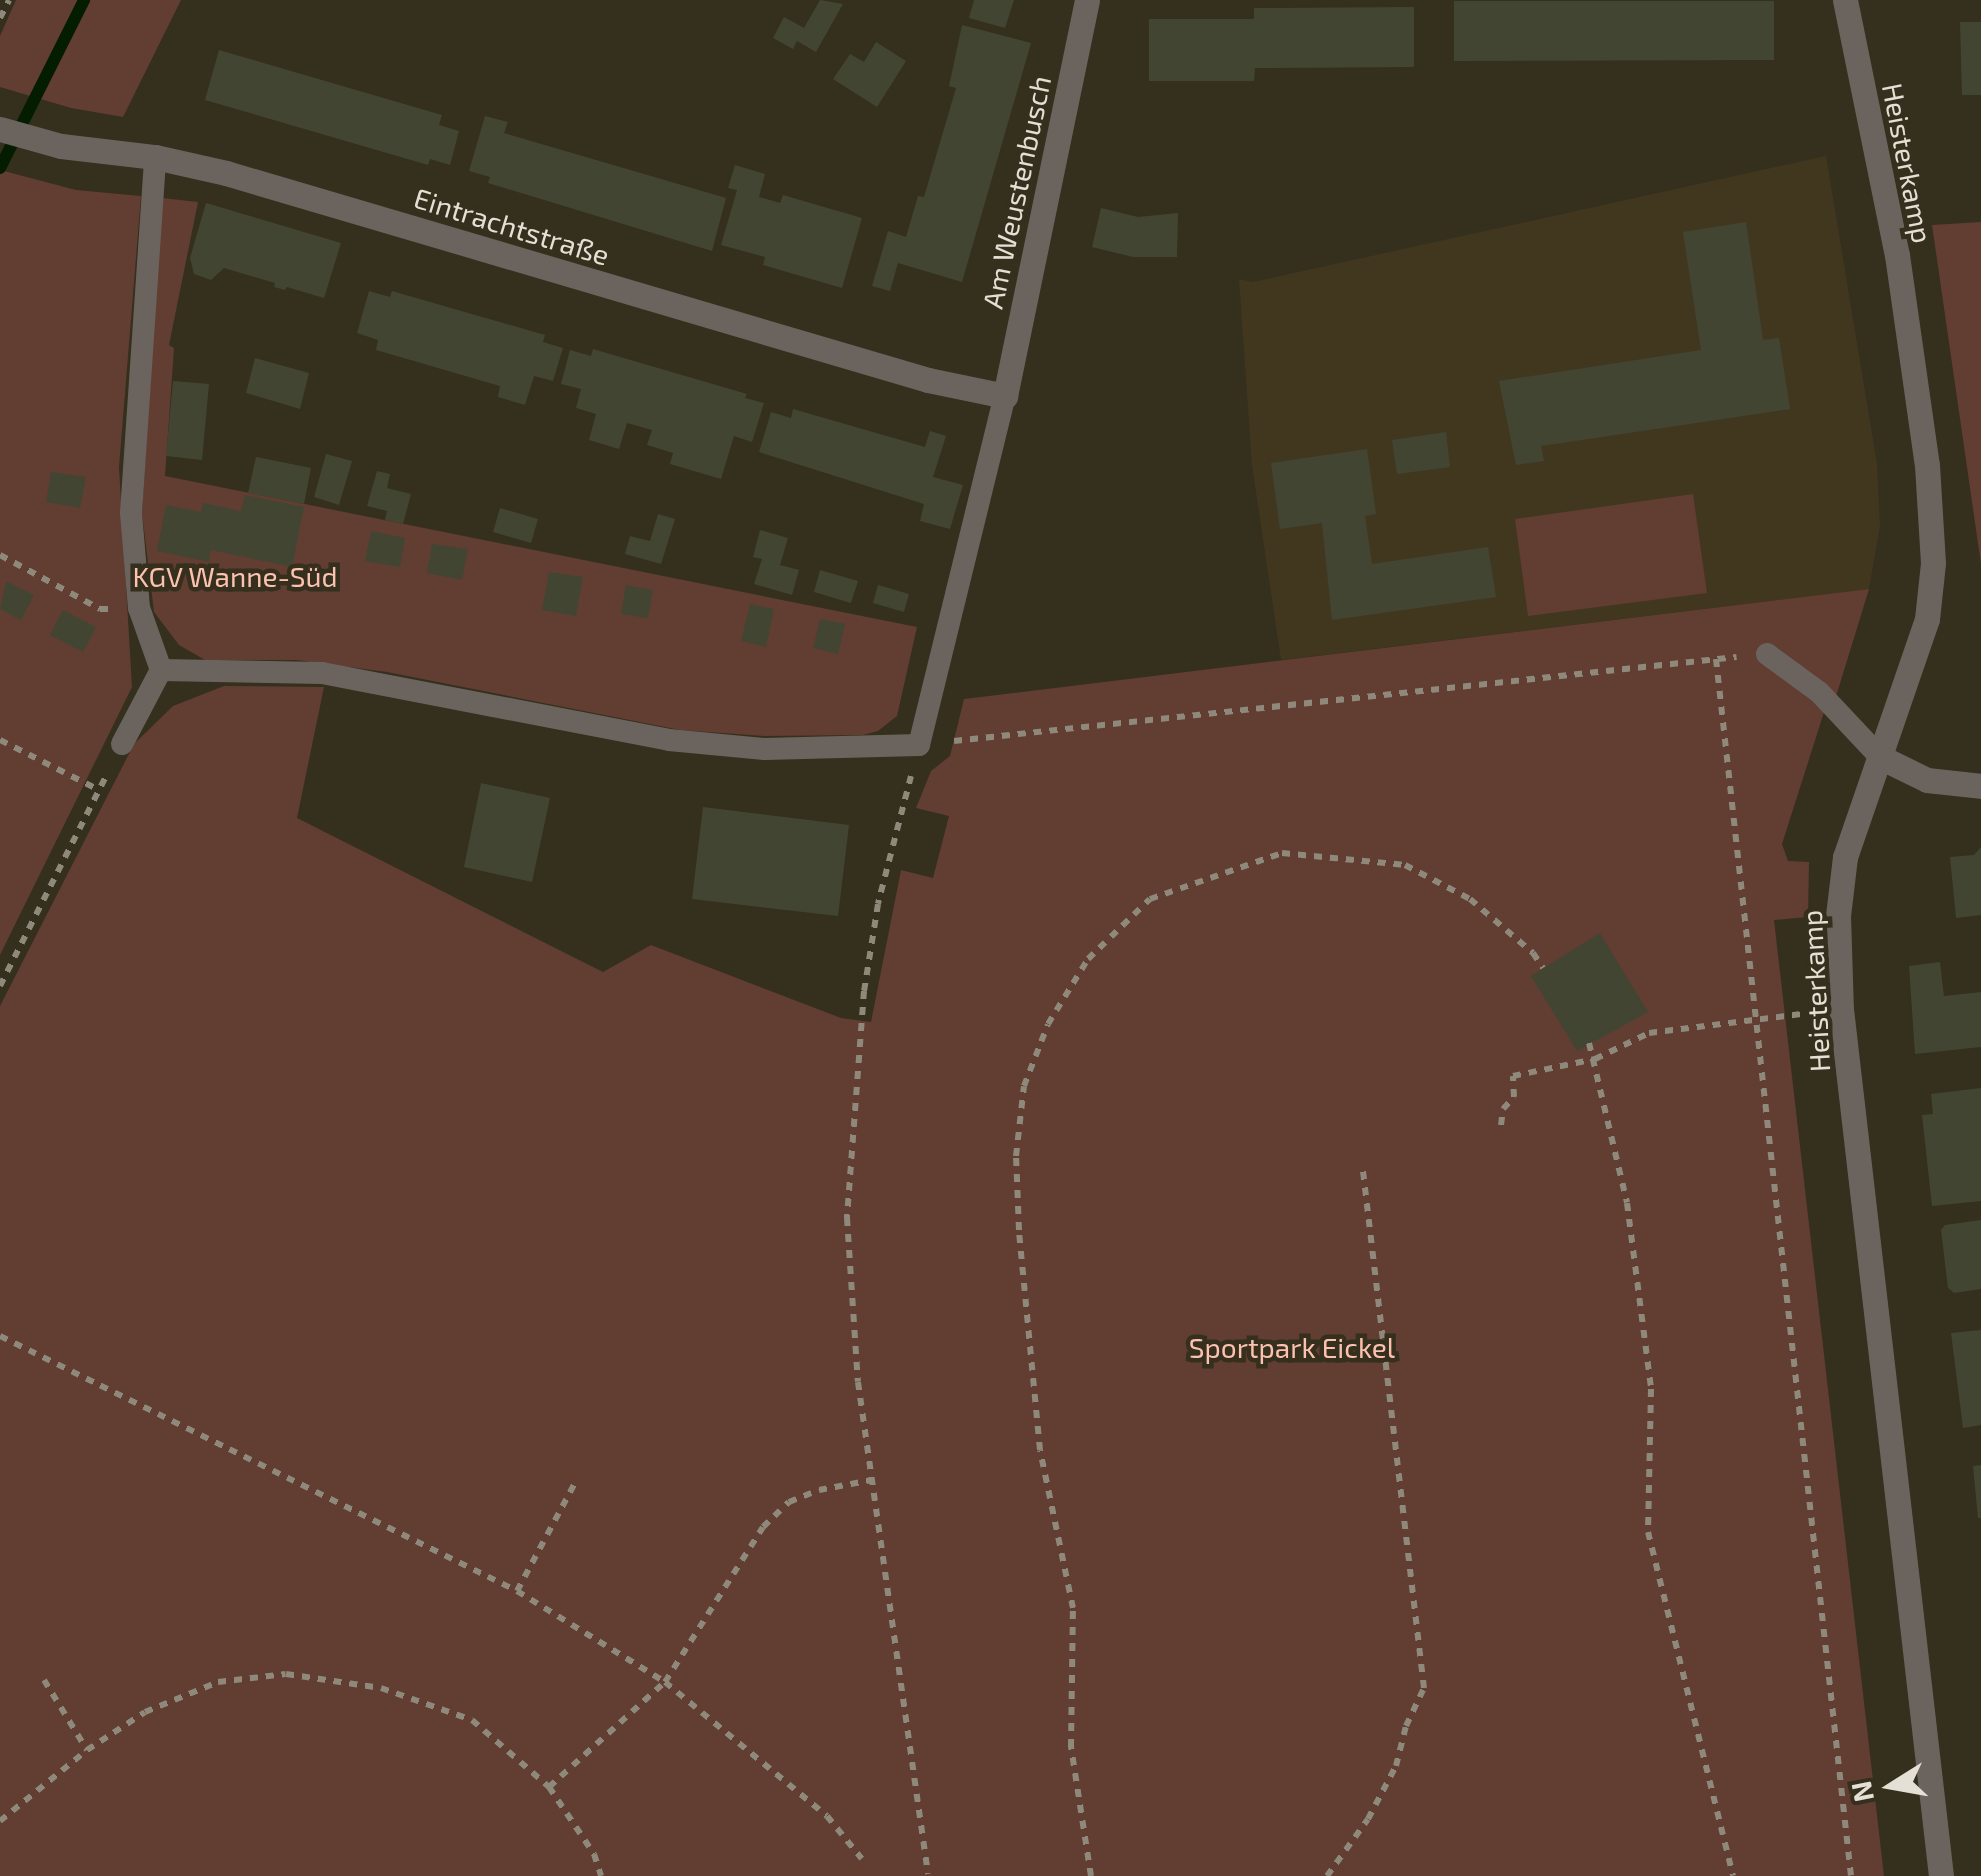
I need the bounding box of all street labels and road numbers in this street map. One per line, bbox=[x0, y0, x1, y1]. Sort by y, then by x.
street label: Am Weustenbusch bbox=[975, 72, 1057, 312]
street label: Heisterkamp bbox=[1876, 80, 1940, 246]
street label: Eintrachtstraße bbox=[410, 180, 614, 272]
street label: Heisterkamp bbox=[1794, 909, 1836, 1073]

